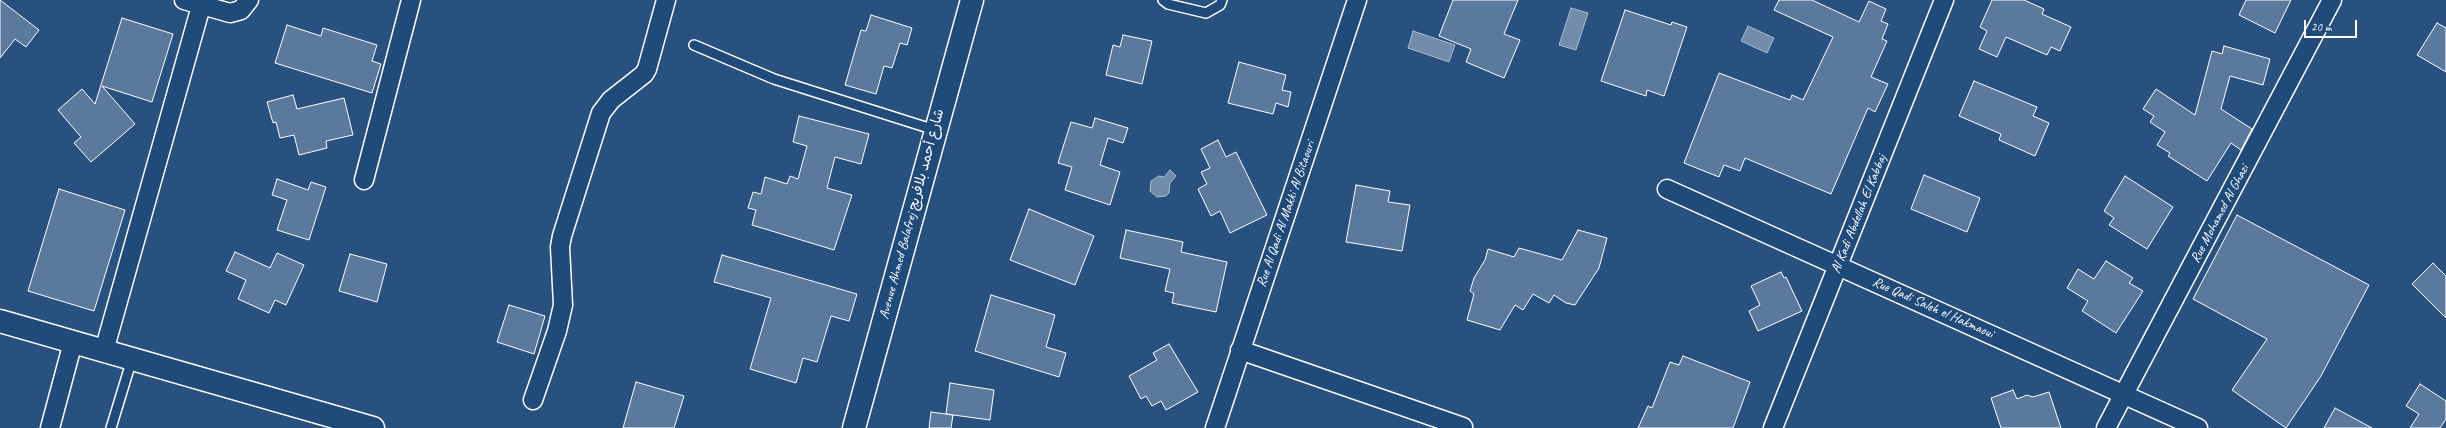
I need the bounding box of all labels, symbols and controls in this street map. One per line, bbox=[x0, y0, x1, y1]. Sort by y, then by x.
scale bar bbox=[2306, 12, 2359, 38]
text: 20 m bbox=[2311, 19, 2331, 35]
street label: Avenue Ahmed Balafrej شارع أحمد بلافريج bbox=[876, 107, 948, 321]
street label: Rue Al Qadi Al Makki Al Bitaouri bbox=[1253, 139, 1319, 289]
street label: Al Kadi Abdellah El Kabbaj bbox=[1828, 152, 1890, 276]
street label: Rue Mohamed Al Ghazi bbox=[2187, 162, 2253, 266]
street label: Rue Qadi Saleh el Hakmaoui bbox=[1870, 274, 1996, 342]

